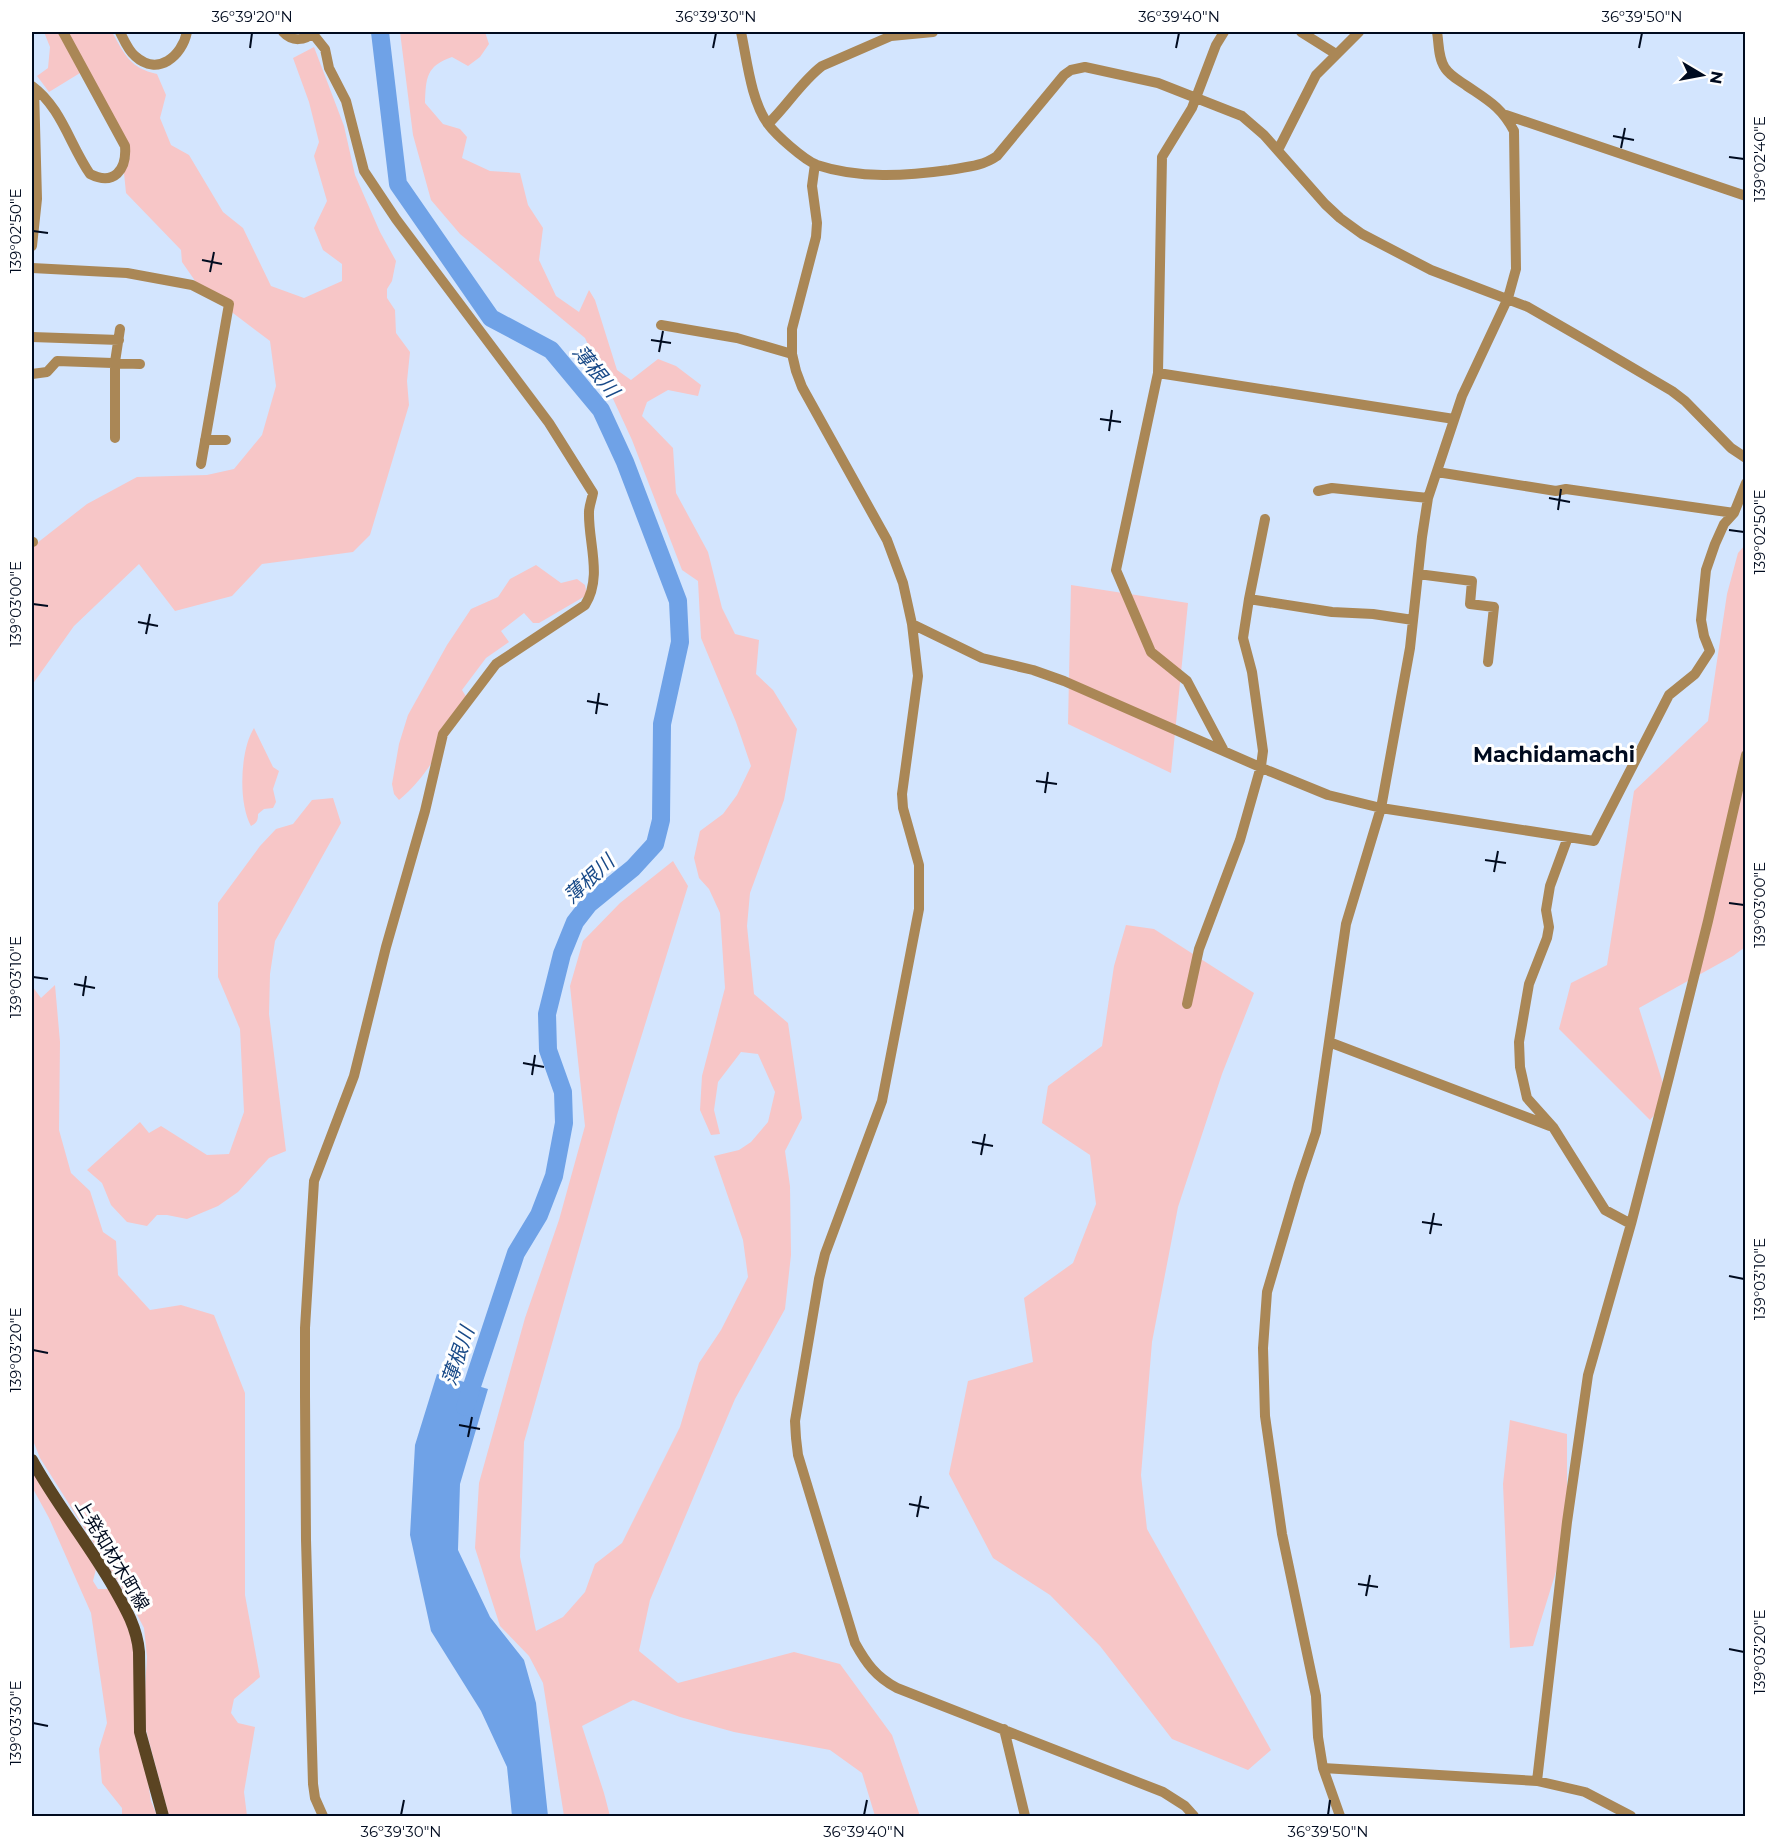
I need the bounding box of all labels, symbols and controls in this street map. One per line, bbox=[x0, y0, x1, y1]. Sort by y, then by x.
text: 36°39'20"N bbox=[211, 7, 293, 26]
text: 36°39'30"N bbox=[675, 7, 757, 26]
text: 36°39'40"N bbox=[1138, 7, 1220, 26]
text: 36°39'50"N bbox=[1602, 7, 1683, 26]
north arrow bbox=[1672, 45, 1732, 105]
text: N bbox=[1706, 69, 1727, 86]
text: 139°02'40"E bbox=[1750, 116, 1769, 202]
text: 139°02'50"E bbox=[6, 188, 25, 274]
water label: 薄根川 bbox=[568, 340, 625, 403]
text: 139°02'50"E bbox=[1750, 489, 1769, 575]
text: 139°03'00"E bbox=[6, 561, 25, 647]
district label: Machidamachi bbox=[1473, 742, 1635, 767]
water label: 薄根川 bbox=[559, 848, 621, 908]
text: 139°03'00"E bbox=[1750, 862, 1769, 948]
text: 139°03'10"E bbox=[6, 936, 25, 1018]
text: 139°03'10"E bbox=[1750, 1238, 1769, 1320]
text: 139°03'20"E bbox=[6, 1307, 25, 1393]
water label: 薄根川 bbox=[437, 1322, 480, 1388]
street label: 上発知材木町線 bbox=[70, 1495, 154, 1615]
text: 139°03'20"E bbox=[1750, 1609, 1769, 1695]
text: 139°03'30"E bbox=[6, 1681, 25, 1765]
text: 36°39'30"N bbox=[360, 1822, 442, 1841]
text: 36°39'40"N bbox=[823, 1822, 905, 1841]
text: 36°39'50"N bbox=[1288, 1822, 1369, 1841]

